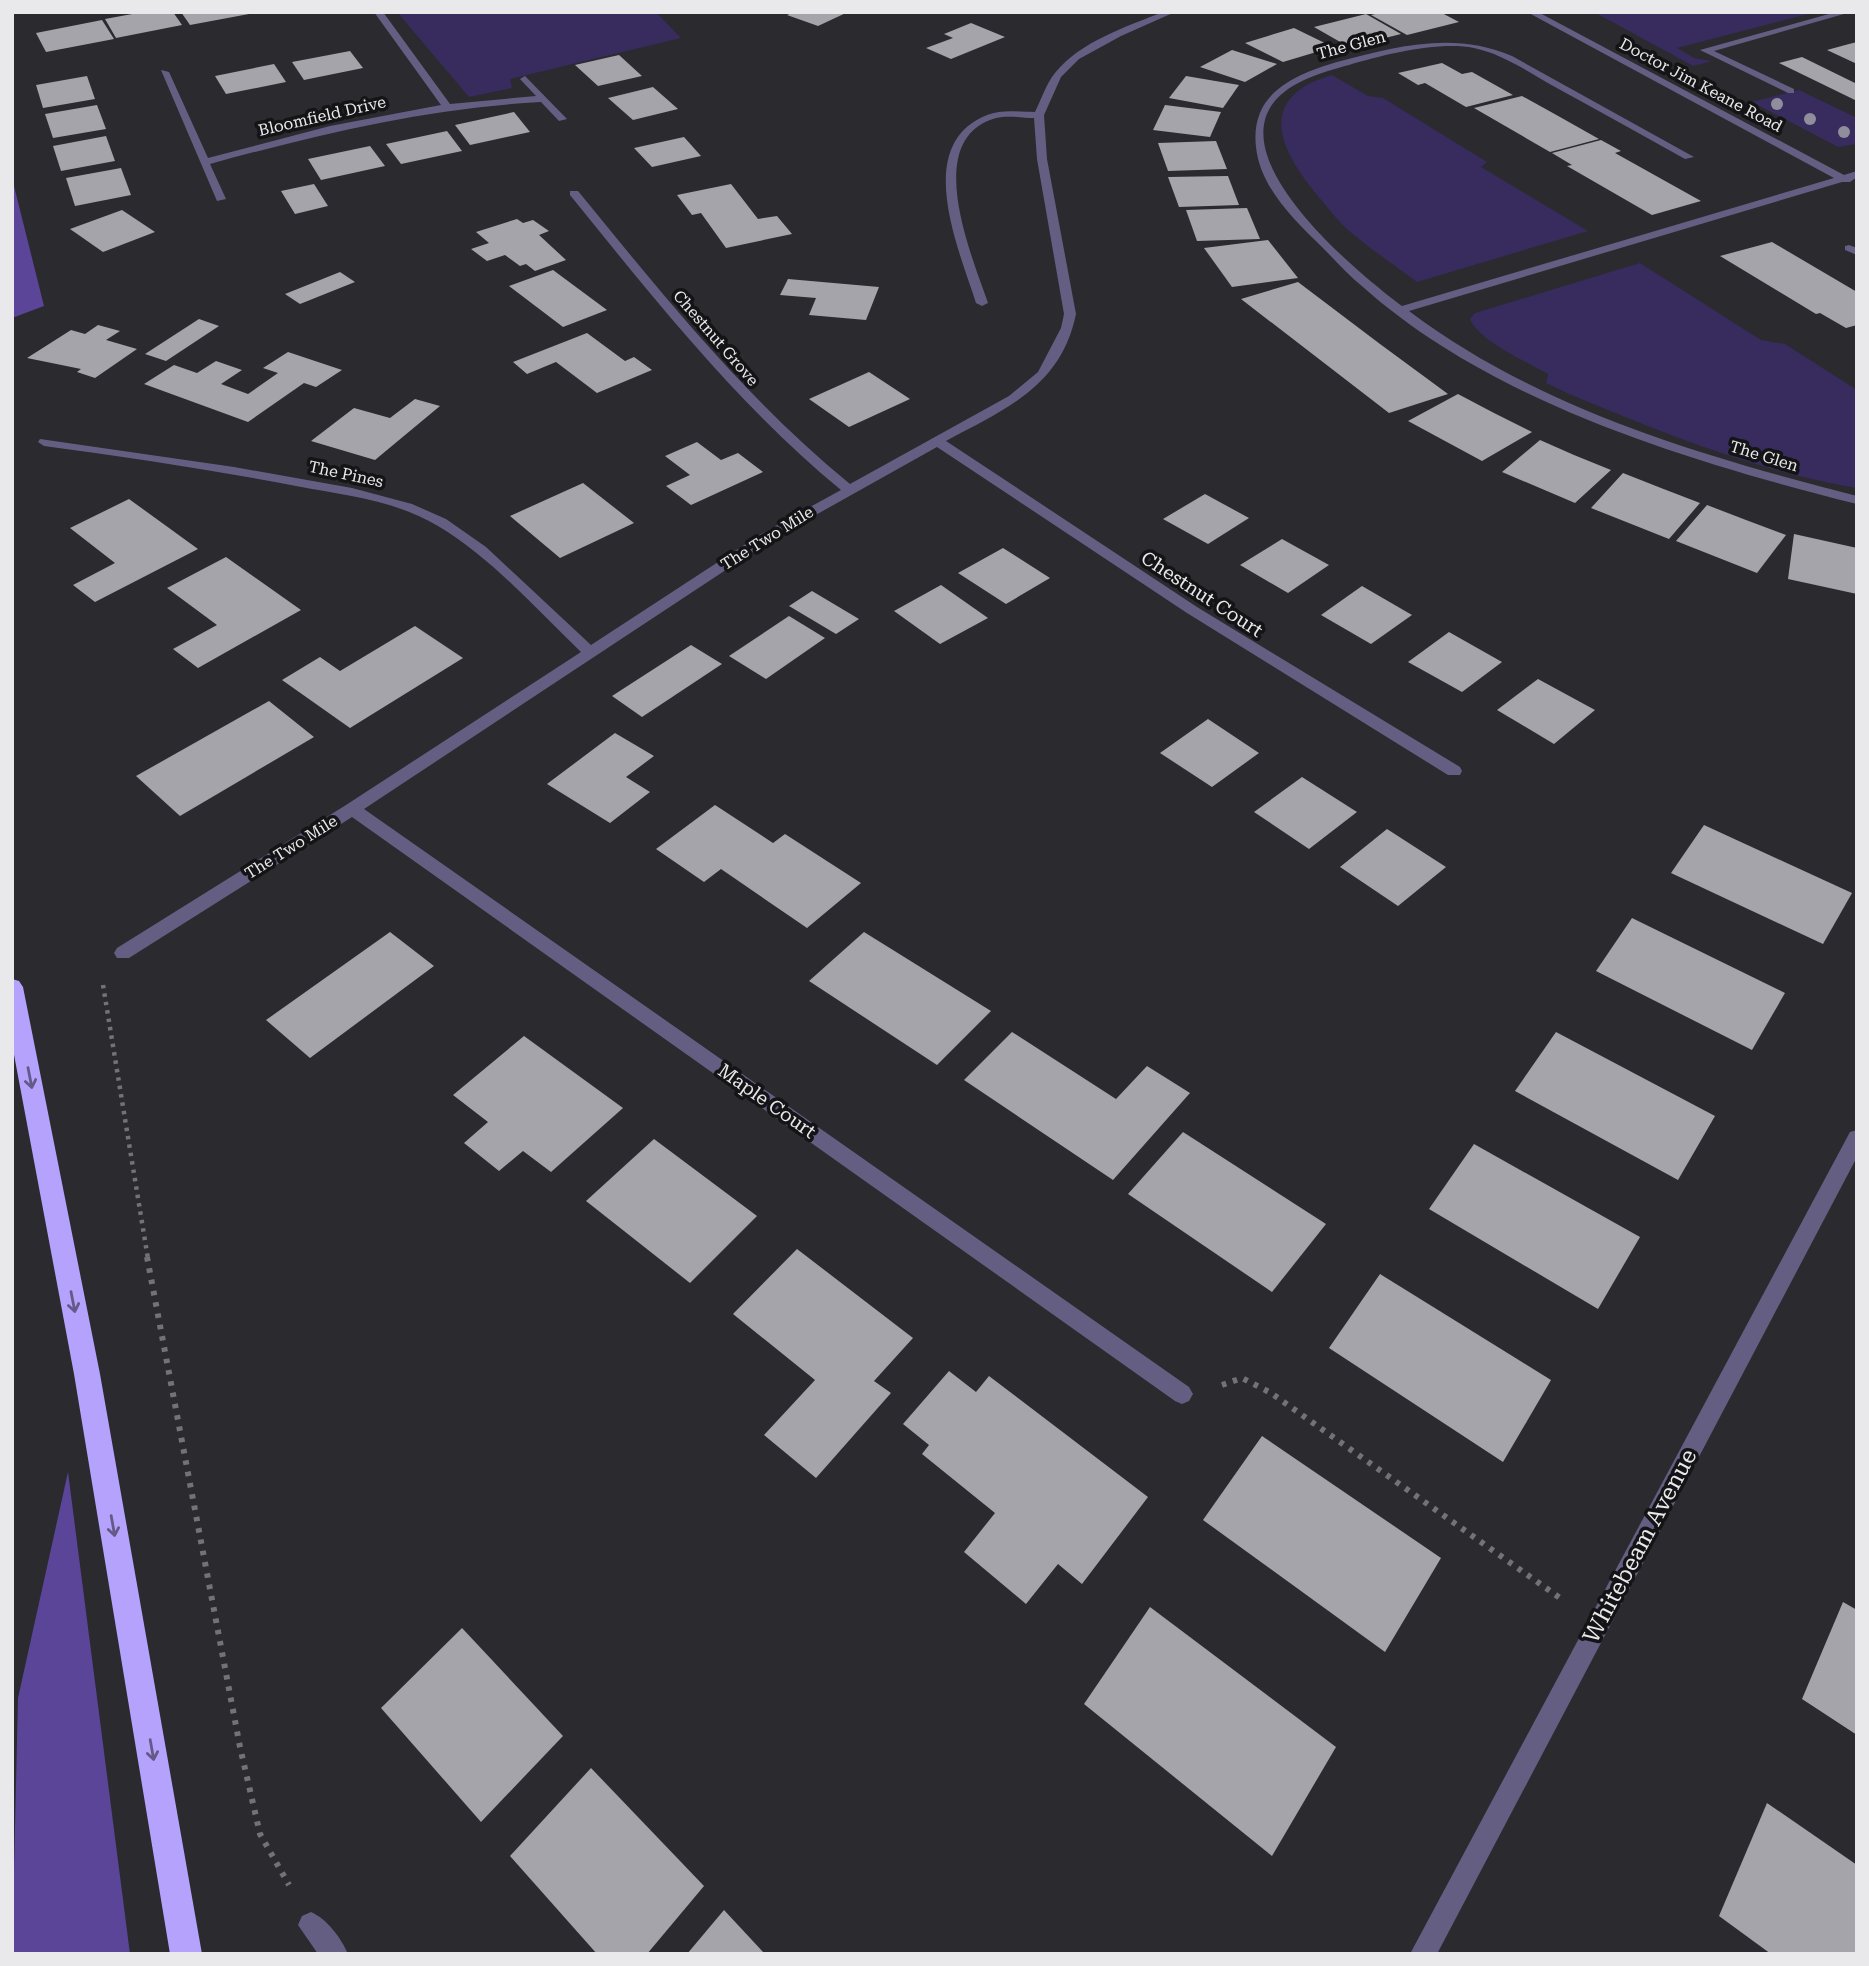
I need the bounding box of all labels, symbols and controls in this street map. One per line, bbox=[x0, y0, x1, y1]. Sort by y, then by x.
street label: The Glen bbox=[1315, 27, 1387, 63]
street label: Doctor Jim Keane Road bbox=[1616, 34, 1786, 136]
street label: Bloomfield Drive bbox=[256, 92, 388, 140]
street label: Chestnut Grove bbox=[669, 286, 763, 390]
street label: The Glen bbox=[1728, 437, 1800, 475]
street label: The Pines bbox=[307, 457, 386, 491]
street label: The Two Mile bbox=[717, 502, 817, 574]
street label: Chestnut Court bbox=[1137, 546, 1267, 642]
street label: The Two Mile bbox=[241, 811, 341, 883]
street label: Maple Court bbox=[714, 1059, 820, 1143]
one-way arrow bbox=[24, 1067, 37, 1089]
one-way arrow bbox=[67, 1290, 81, 1313]
street label: Whitebeam Avenue bbox=[1577, 1444, 1703, 1648]
one-way arrow bbox=[107, 1514, 120, 1537]
one-way arrow bbox=[146, 1738, 159, 1761]

